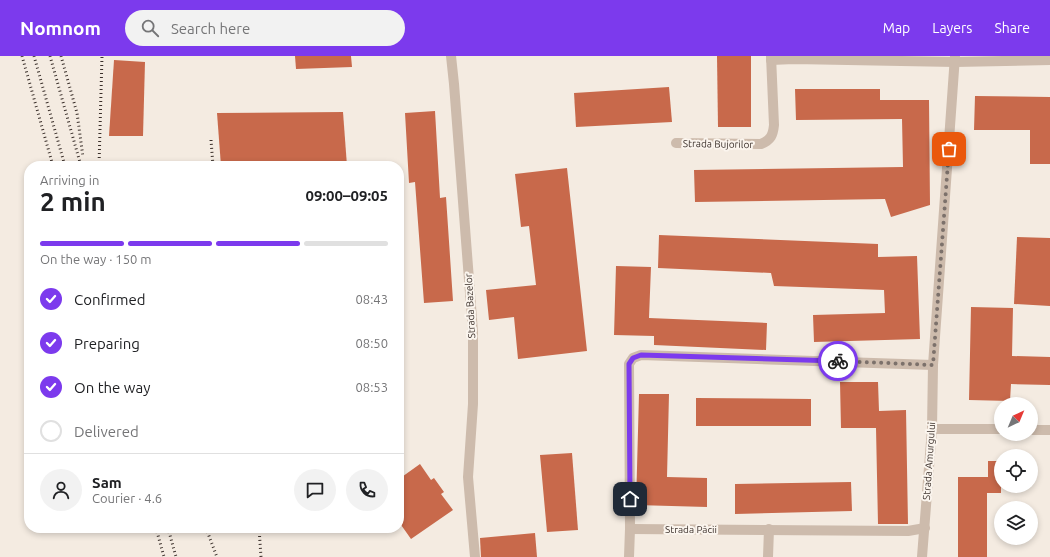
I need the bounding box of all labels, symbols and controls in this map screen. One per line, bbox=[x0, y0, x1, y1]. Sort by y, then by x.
search box bbox=[125, 10, 405, 46]
text: Nomnom bbox=[20, 17, 101, 39]
icon: search bbox=[139, 17, 161, 39]
text: Search here bbox=[171, 20, 250, 37]
text: Map bbox=[883, 20, 910, 36]
text: Layers bbox=[932, 20, 972, 36]
text: Share bbox=[994, 20, 1030, 36]
pin bbox=[932, 132, 966, 166]
street label: Strada Bujorilor bbox=[683, 138, 753, 150]
icon: bag bbox=[938, 138, 960, 160]
text: Arriving in bbox=[40, 173, 99, 187]
text: 2 min bbox=[40, 187, 106, 216]
text: 09:00–09:05 bbox=[305, 187, 388, 204]
text: On the way · 150 m bbox=[40, 252, 152, 266]
street label: Strada Bazelor bbox=[463, 273, 477, 339]
icon: check bbox=[40, 288, 62, 310]
text: Confirmed bbox=[74, 291, 146, 308]
text: 08:43 bbox=[355, 292, 388, 306]
icon: check bbox=[40, 332, 62, 354]
text: Preparing bbox=[74, 335, 140, 352]
text: 08:50 bbox=[355, 336, 388, 350]
courier bbox=[818, 341, 858, 381]
icon: bike bbox=[827, 350, 849, 372]
icon: check bbox=[40, 376, 62, 398]
text: On the way bbox=[74, 379, 150, 396]
text: 08:53 bbox=[355, 380, 388, 394]
north arrow bbox=[994, 397, 1038, 441]
map controls bbox=[994, 397, 1038, 545]
street label: Strada Amurgului bbox=[921, 422, 937, 500]
text: Delivered bbox=[74, 423, 139, 440]
button: locate bbox=[994, 449, 1038, 493]
button: person bbox=[40, 469, 82, 511]
button: chat bbox=[294, 469, 336, 511]
button: phone bbox=[346, 469, 388, 511]
text: Sam bbox=[92, 474, 122, 491]
pin bbox=[613, 482, 647, 516]
icon: home bbox=[619, 488, 641, 510]
text: Courier · 4.6 bbox=[92, 491, 162, 505]
button: layers bbox=[994, 501, 1038, 545]
street label: Strada Păcii bbox=[665, 524, 717, 535]

